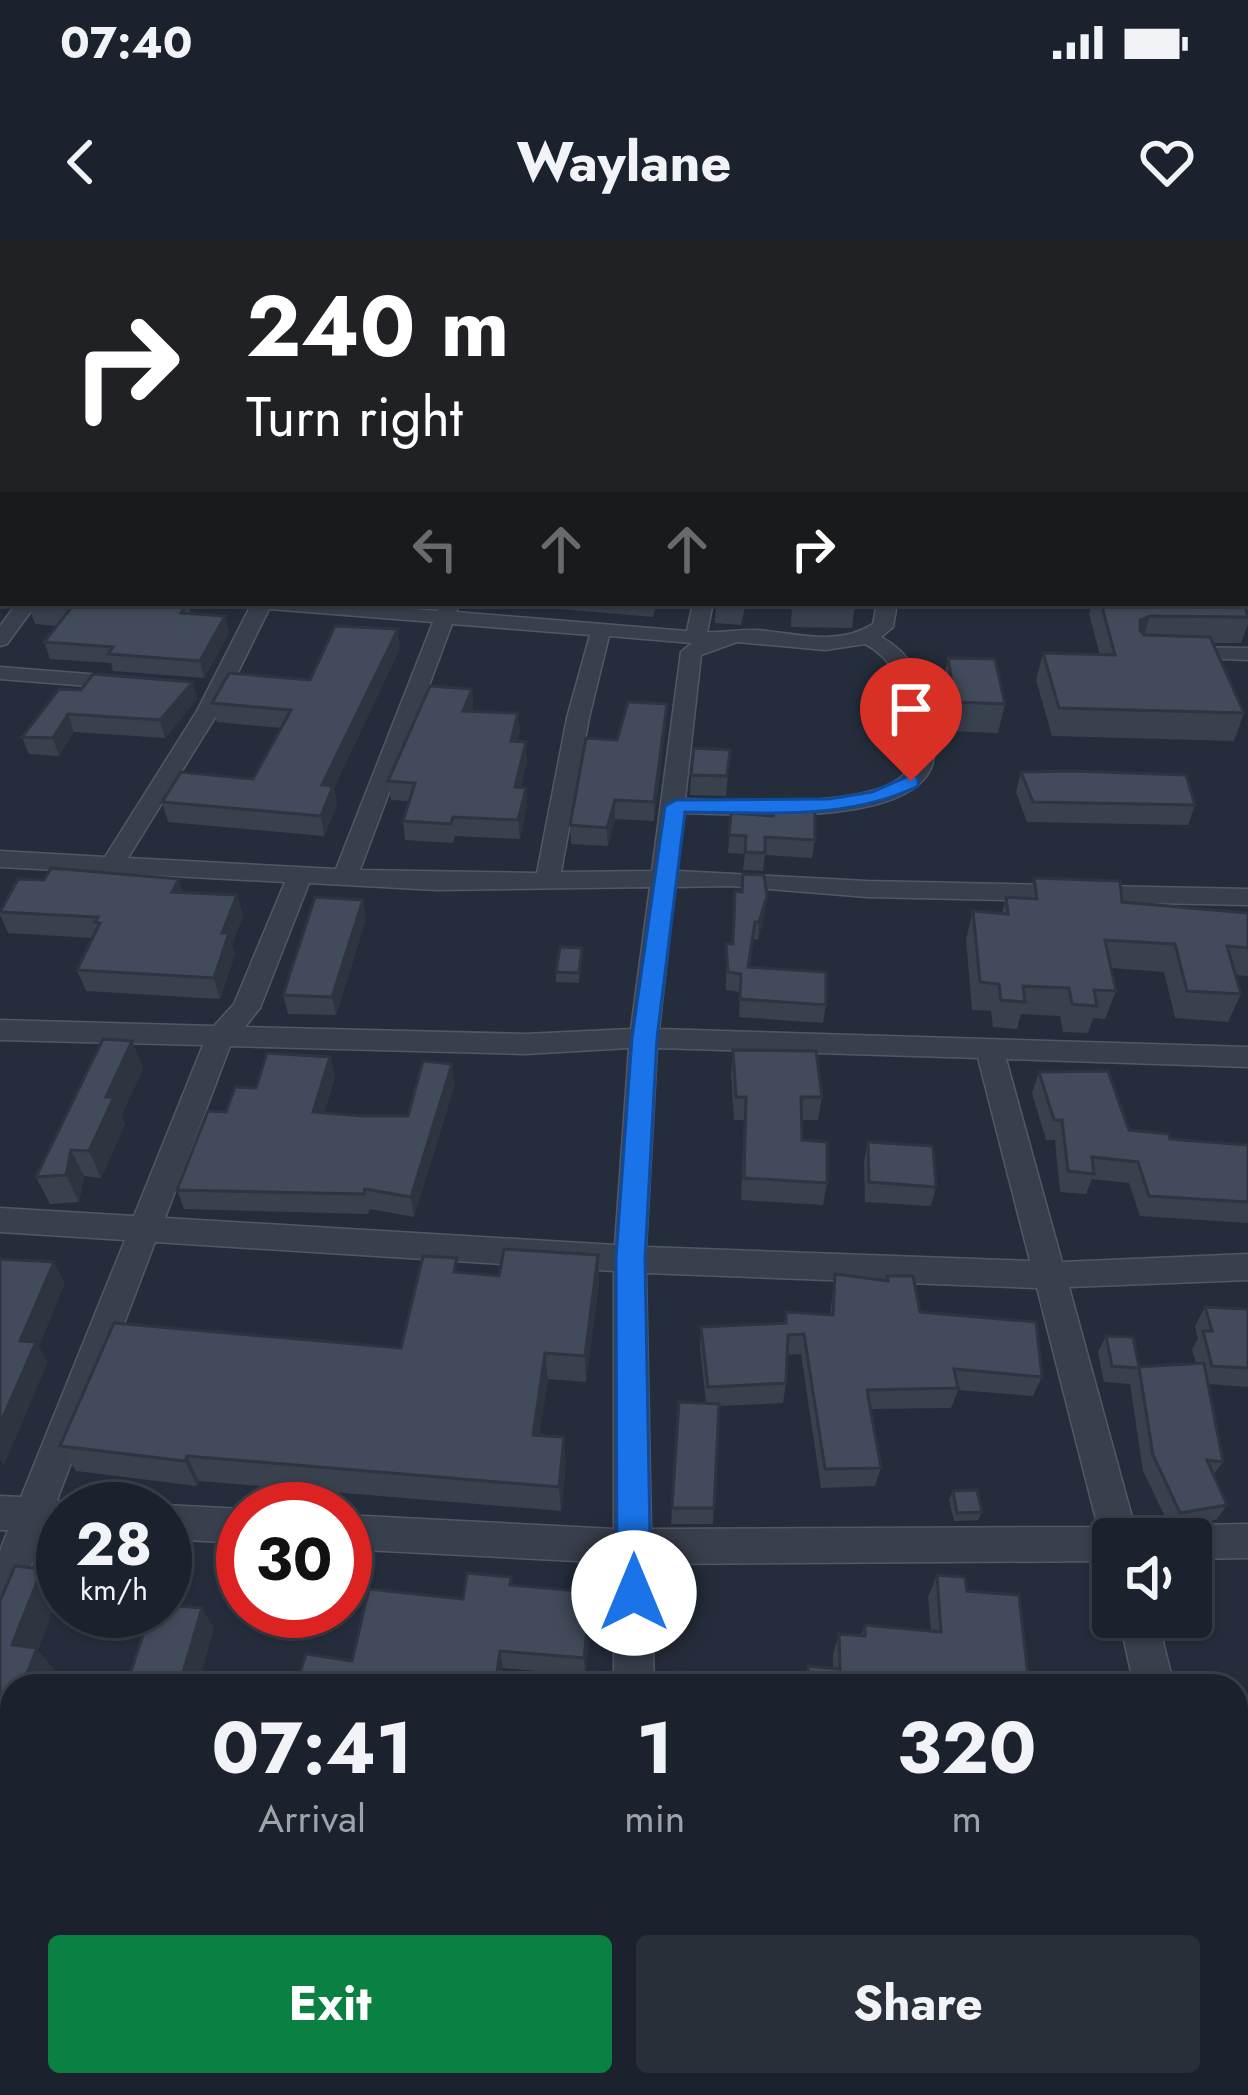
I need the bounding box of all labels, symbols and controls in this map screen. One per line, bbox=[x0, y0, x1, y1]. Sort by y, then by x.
text: 07:40 bbox=[60, 10, 193, 75]
text: Waylane bbox=[517, 123, 731, 201]
icon: back bbox=[48, 129, 114, 195]
icon: heart bbox=[1134, 129, 1200, 195]
text: 240 m bbox=[246, 266, 509, 388]
icon: right bbox=[48, 288, 204, 444]
text: Turn right bbox=[246, 378, 463, 456]
icon: left bbox=[402, 516, 468, 582]
icon: ahead bbox=[528, 516, 594, 582]
icon: ahead bbox=[654, 516, 720, 582]
icon: right bbox=[780, 516, 846, 582]
pin bbox=[860, 658, 962, 781]
icon: arrive bbox=[878, 676, 944, 742]
speed limit sign: 30 bbox=[216, 1482, 372, 1638]
text: 28 bbox=[76, 1501, 152, 1588]
map controls bbox=[1092, 1518, 1212, 1638]
button: sound bbox=[1092, 1518, 1212, 1638]
position arrow bbox=[571, 1530, 697, 1656]
text: km/h bbox=[80, 1568, 148, 1611]
text: 07:41 bbox=[212, 1696, 413, 1800]
text: 1 bbox=[636, 1696, 673, 1800]
text: 320 bbox=[897, 1696, 1036, 1800]
text: Arrival bbox=[258, 1790, 366, 1847]
text: min bbox=[624, 1790, 685, 1847]
text: m bbox=[951, 1790, 982, 1847]
button: Exit bbox=[48, 1935, 612, 2073]
button: Share bbox=[636, 1935, 1200, 2073]

